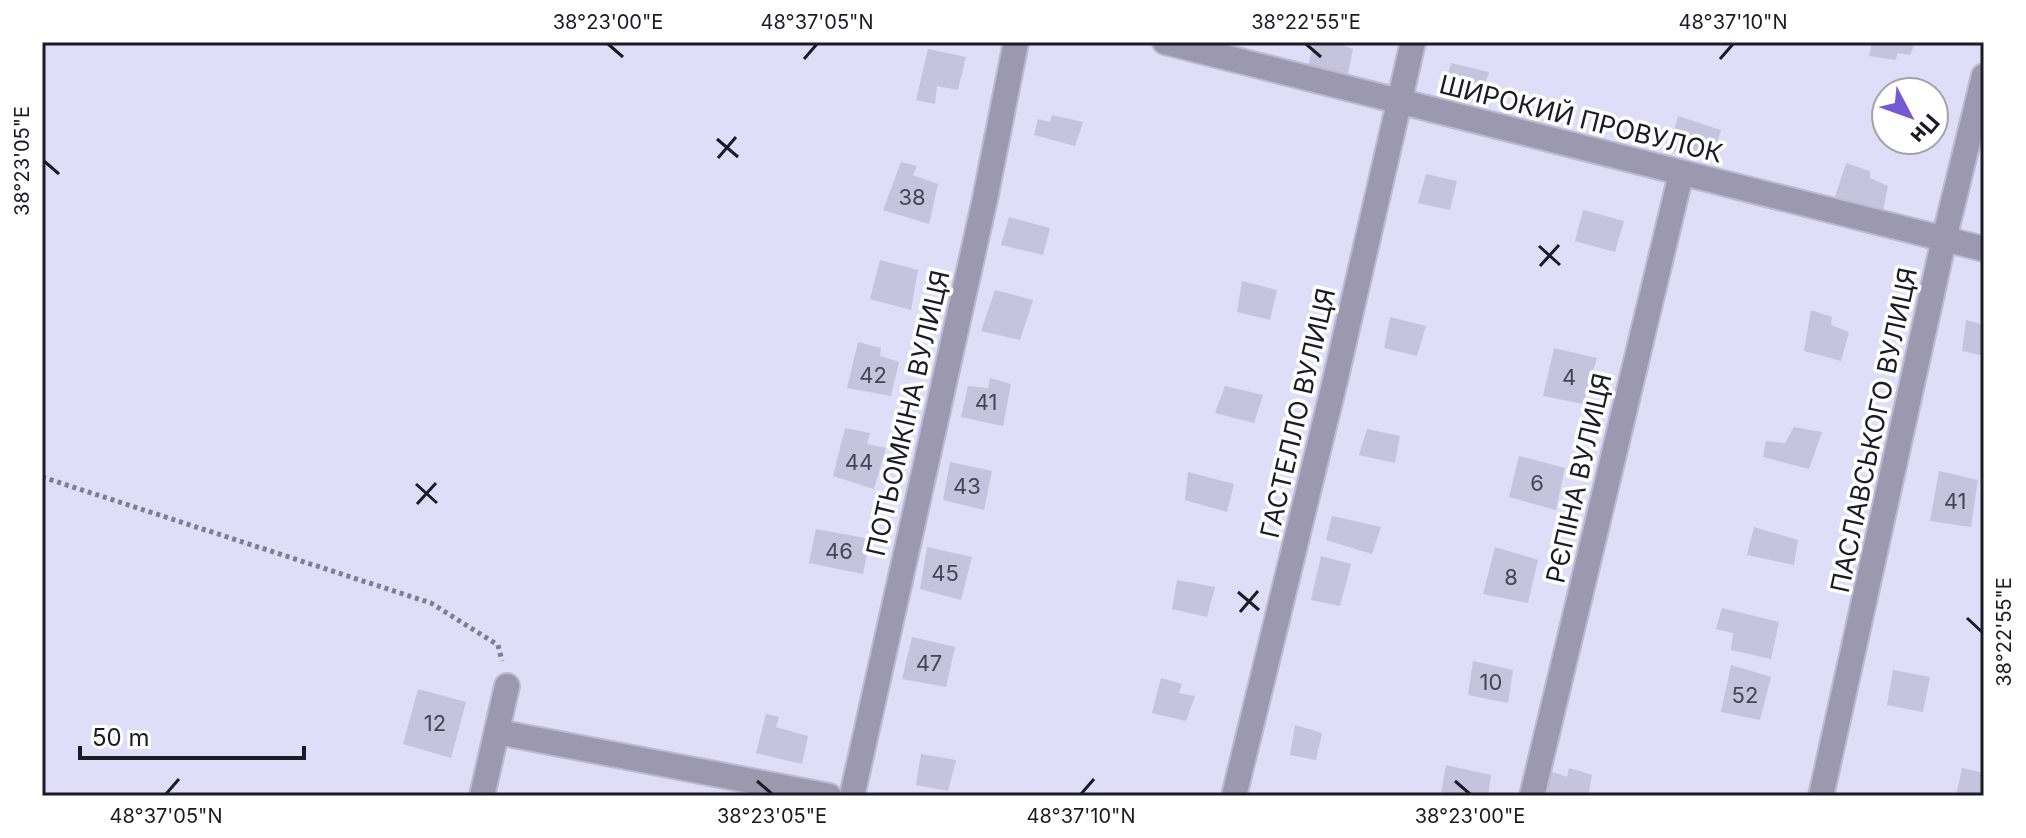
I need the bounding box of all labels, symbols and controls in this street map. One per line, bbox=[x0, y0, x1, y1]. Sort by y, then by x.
text: 38°23'00"E bbox=[553, 10, 663, 34]
text: 48°37'05"N bbox=[761, 10, 873, 34]
text: 38°22'55"E bbox=[1251, 10, 1361, 34]
text: 48°37'10"N bbox=[1679, 10, 1787, 34]
street label: ШИРОКИЙ ПРОВУЛОК bbox=[1436, 68, 1726, 169]
north arrow bbox=[1870, 76, 1950, 156]
text: 38°23'05"E bbox=[10, 106, 34, 216]
text: Пн bbox=[1905, 109, 1945, 149]
house number: 38 bbox=[898, 184, 926, 210]
street label: ПАСЛАВСЬКОГО ВУЛИЦЯ bbox=[1824, 265, 1923, 595]
street label: ПОТЬОМКІНА ВУЛИЦЯ bbox=[860, 267, 955, 559]
street label: ГАСТЕЛЛО ВУЛИЦЯ bbox=[1254, 285, 1341, 541]
house number: 42 bbox=[859, 362, 887, 388]
house number: 4 bbox=[1562, 364, 1576, 390]
street label: РЄПІНА ВУЛИЦЯ bbox=[1539, 370, 1618, 586]
house number: 41 bbox=[975, 389, 997, 415]
house number: 44 bbox=[845, 449, 873, 475]
house number: 6 bbox=[1530, 470, 1544, 496]
house number: 43 bbox=[953, 473, 981, 499]
house number: 41 bbox=[1944, 488, 1966, 514]
house number: 46 bbox=[825, 538, 853, 564]
house number: 45 bbox=[931, 560, 959, 586]
house number: 8 bbox=[1504, 564, 1518, 590]
text: 38°22'55"E bbox=[1992, 577, 2016, 687]
house number: 47 bbox=[916, 650, 942, 676]
house number: 10 bbox=[1480, 669, 1502, 695]
house number: 52 bbox=[1732, 682, 1758, 708]
scale bar bbox=[80, 710, 304, 760]
house number: 12 bbox=[424, 710, 446, 736]
text: 50 m bbox=[92, 723, 150, 752]
text: 48°37'05"N bbox=[110, 804, 222, 828]
text: 38°23'05"E bbox=[717, 804, 827, 828]
text: 48°37'10"N bbox=[1027, 804, 1135, 828]
text: 38°23'00"E bbox=[1415, 804, 1525, 828]

